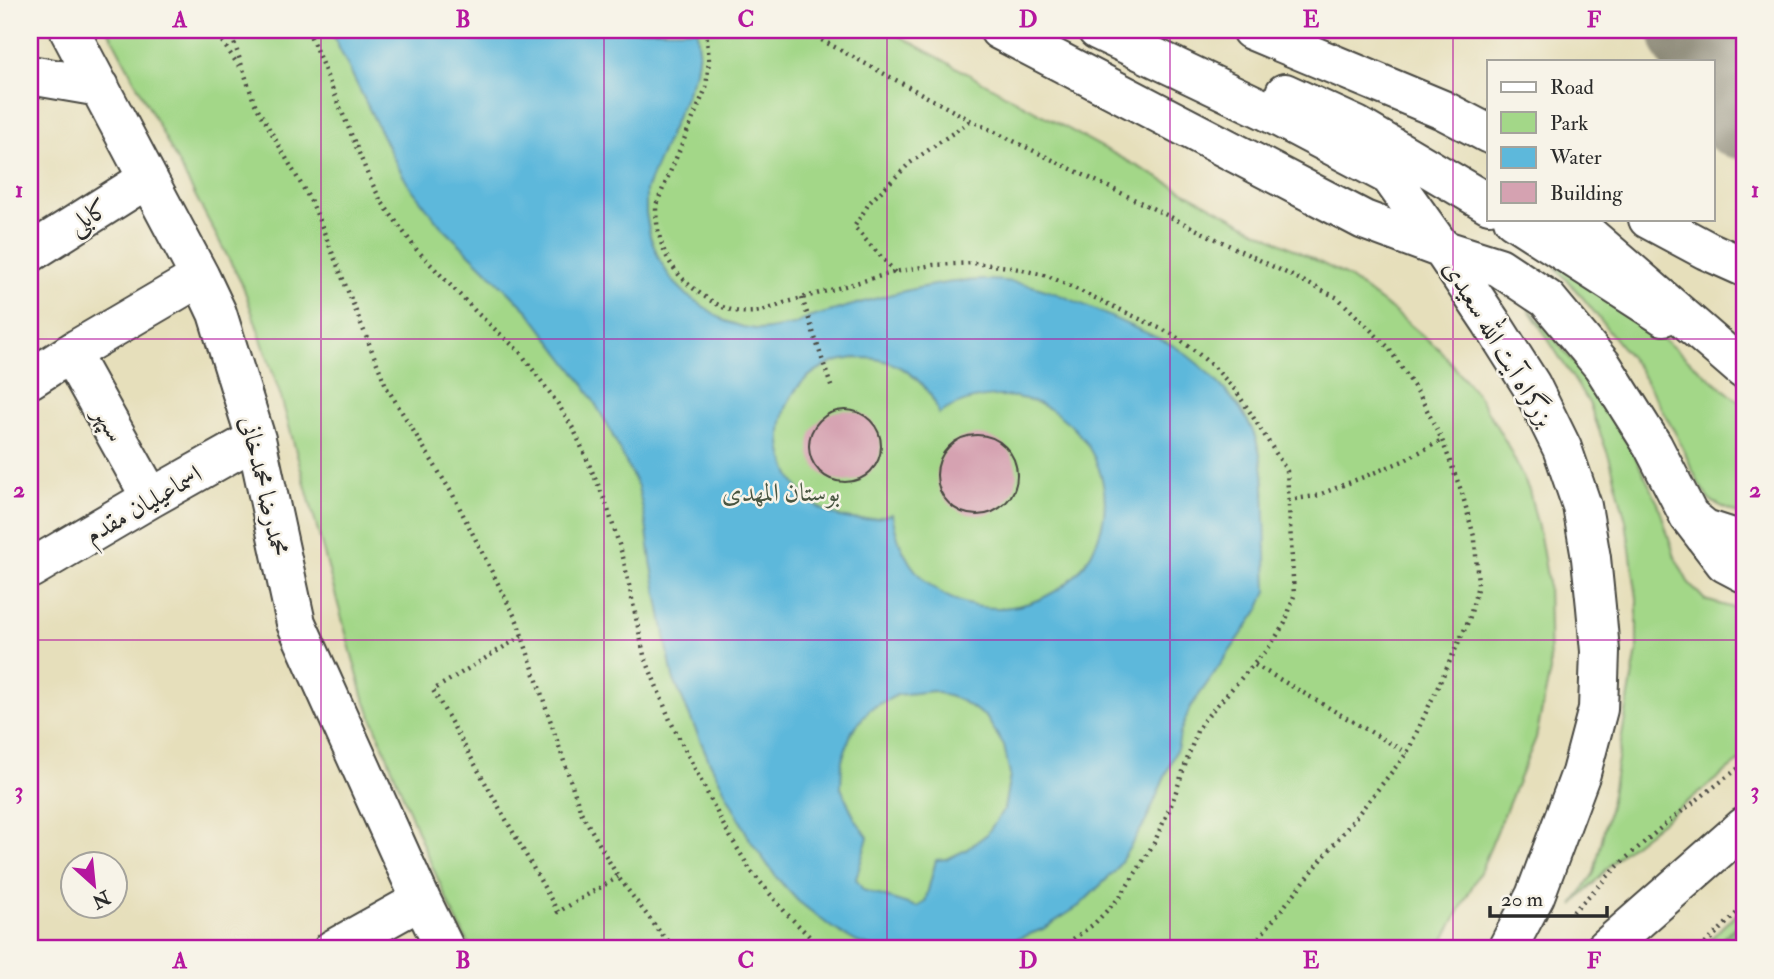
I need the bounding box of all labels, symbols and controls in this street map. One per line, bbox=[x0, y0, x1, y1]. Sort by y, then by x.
text: A bbox=[172, 5, 188, 34]
text: B bbox=[455, 5, 471, 34]
text: C bbox=[738, 5, 754, 34]
text: D bbox=[1019, 5, 1037, 34]
text: E bbox=[1303, 5, 1320, 34]
text: F bbox=[1587, 5, 1602, 34]
legend bbox=[1487, 60, 1714, 220]
text: Road bbox=[1550, 74, 1595, 101]
text: Park bbox=[1550, 110, 1588, 137]
text: Water bbox=[1549, 144, 1602, 171]
text: 1 bbox=[15, 175, 23, 204]
text: 1 bbox=[1751, 175, 1759, 204]
text: Building bbox=[1550, 180, 1623, 207]
street label: کابلی bbox=[62, 192, 116, 243]
street label: بزرگراه آیت الله سعیدی bbox=[1436, 251, 1565, 433]
street label: سپهر bbox=[84, 399, 132, 448]
street label: محمدرضا محمدخانی bbox=[232, 413, 296, 560]
street label: اسماعیلیان مقدم bbox=[79, 458, 211, 556]
text: 2 bbox=[13, 475, 25, 504]
text: 2 bbox=[1749, 475, 1761, 504]
park label: بوستان المهدی bbox=[722, 477, 840, 509]
text: 3 bbox=[15, 776, 23, 805]
text: 3 bbox=[1751, 776, 1759, 805]
north arrow bbox=[60, 850, 130, 920]
scale bar bbox=[1490, 874, 1608, 918]
text: N bbox=[87, 884, 115, 914]
text: 20 m bbox=[1501, 886, 1543, 913]
text: A bbox=[172, 946, 188, 975]
text: B bbox=[455, 946, 471, 975]
text: C bbox=[738, 946, 754, 975]
text: D bbox=[1019, 946, 1037, 975]
text: E bbox=[1303, 946, 1320, 975]
text: F bbox=[1587, 946, 1602, 975]

